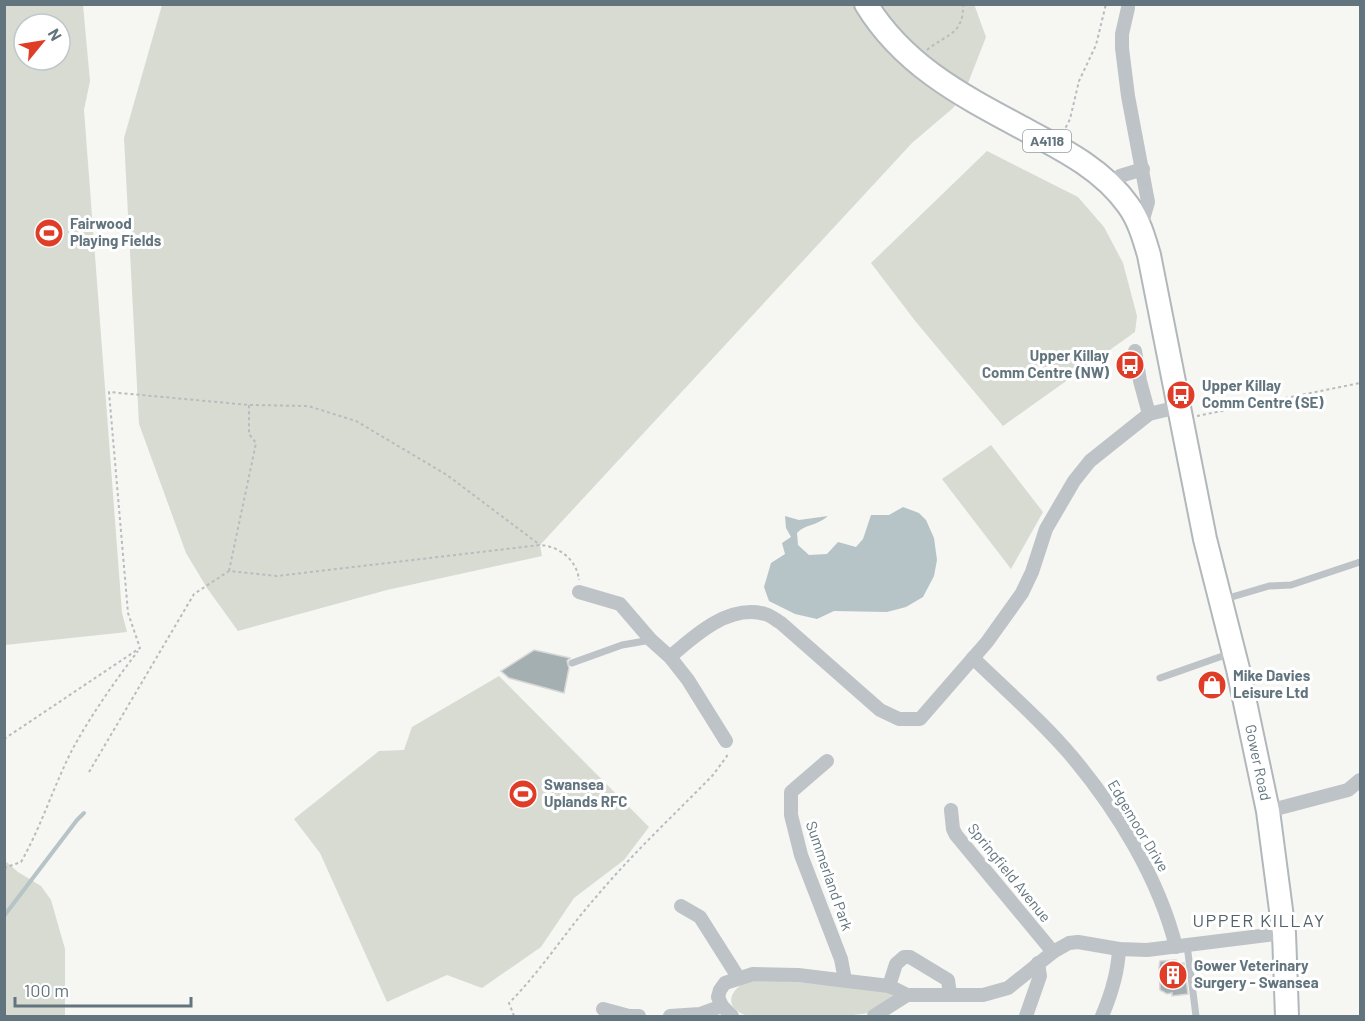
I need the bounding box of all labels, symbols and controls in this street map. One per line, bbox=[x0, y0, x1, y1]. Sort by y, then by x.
north arrow bbox=[12, 12, 72, 72]
text: N bbox=[45, 25, 66, 44]
road number: A4118 bbox=[1023, 130, 1071, 152]
place label: Fairwood Playing Fields bbox=[70, 214, 162, 249]
sports icon: Fairwood Playing Fields bbox=[33, 217, 65, 249]
place label: Upper Killay Comm Centre (NW) bbox=[982, 346, 1110, 381]
bus stop icon: Upper Killay Comm Centre (NW) bbox=[1114, 349, 1146, 381]
place label: Upper Killay Comm Centre (SE) bbox=[1202, 376, 1324, 411]
bus stop icon: Upper Killay Comm Centre (SE) bbox=[1165, 379, 1197, 411]
place label: Mike Davies Leisure Ltd bbox=[1233, 666, 1311, 701]
shop icon: Mike Davies Leisure Ltd bbox=[1196, 669, 1228, 701]
street label: Gower Road bbox=[1242, 723, 1276, 802]
place label: Swansea Uplands RFC bbox=[544, 775, 627, 810]
street label: Edgemoor Drive bbox=[1104, 776, 1173, 875]
sports icon: Swansea Uplands RFC bbox=[507, 778, 539, 810]
street label: Summerland Park bbox=[803, 819, 857, 933]
street label: Springfield Avenue bbox=[964, 819, 1055, 925]
district label: UPPER KILLAY bbox=[1192, 909, 1326, 931]
place label: Gower Veterinary Surgery - Swansea bbox=[1194, 956, 1319, 991]
building icon: Gower Veterinary Surgery - Swansea bbox=[1157, 959, 1189, 991]
scale bar bbox=[15, 970, 190, 1008]
text: 100 m bbox=[24, 979, 69, 1001]

